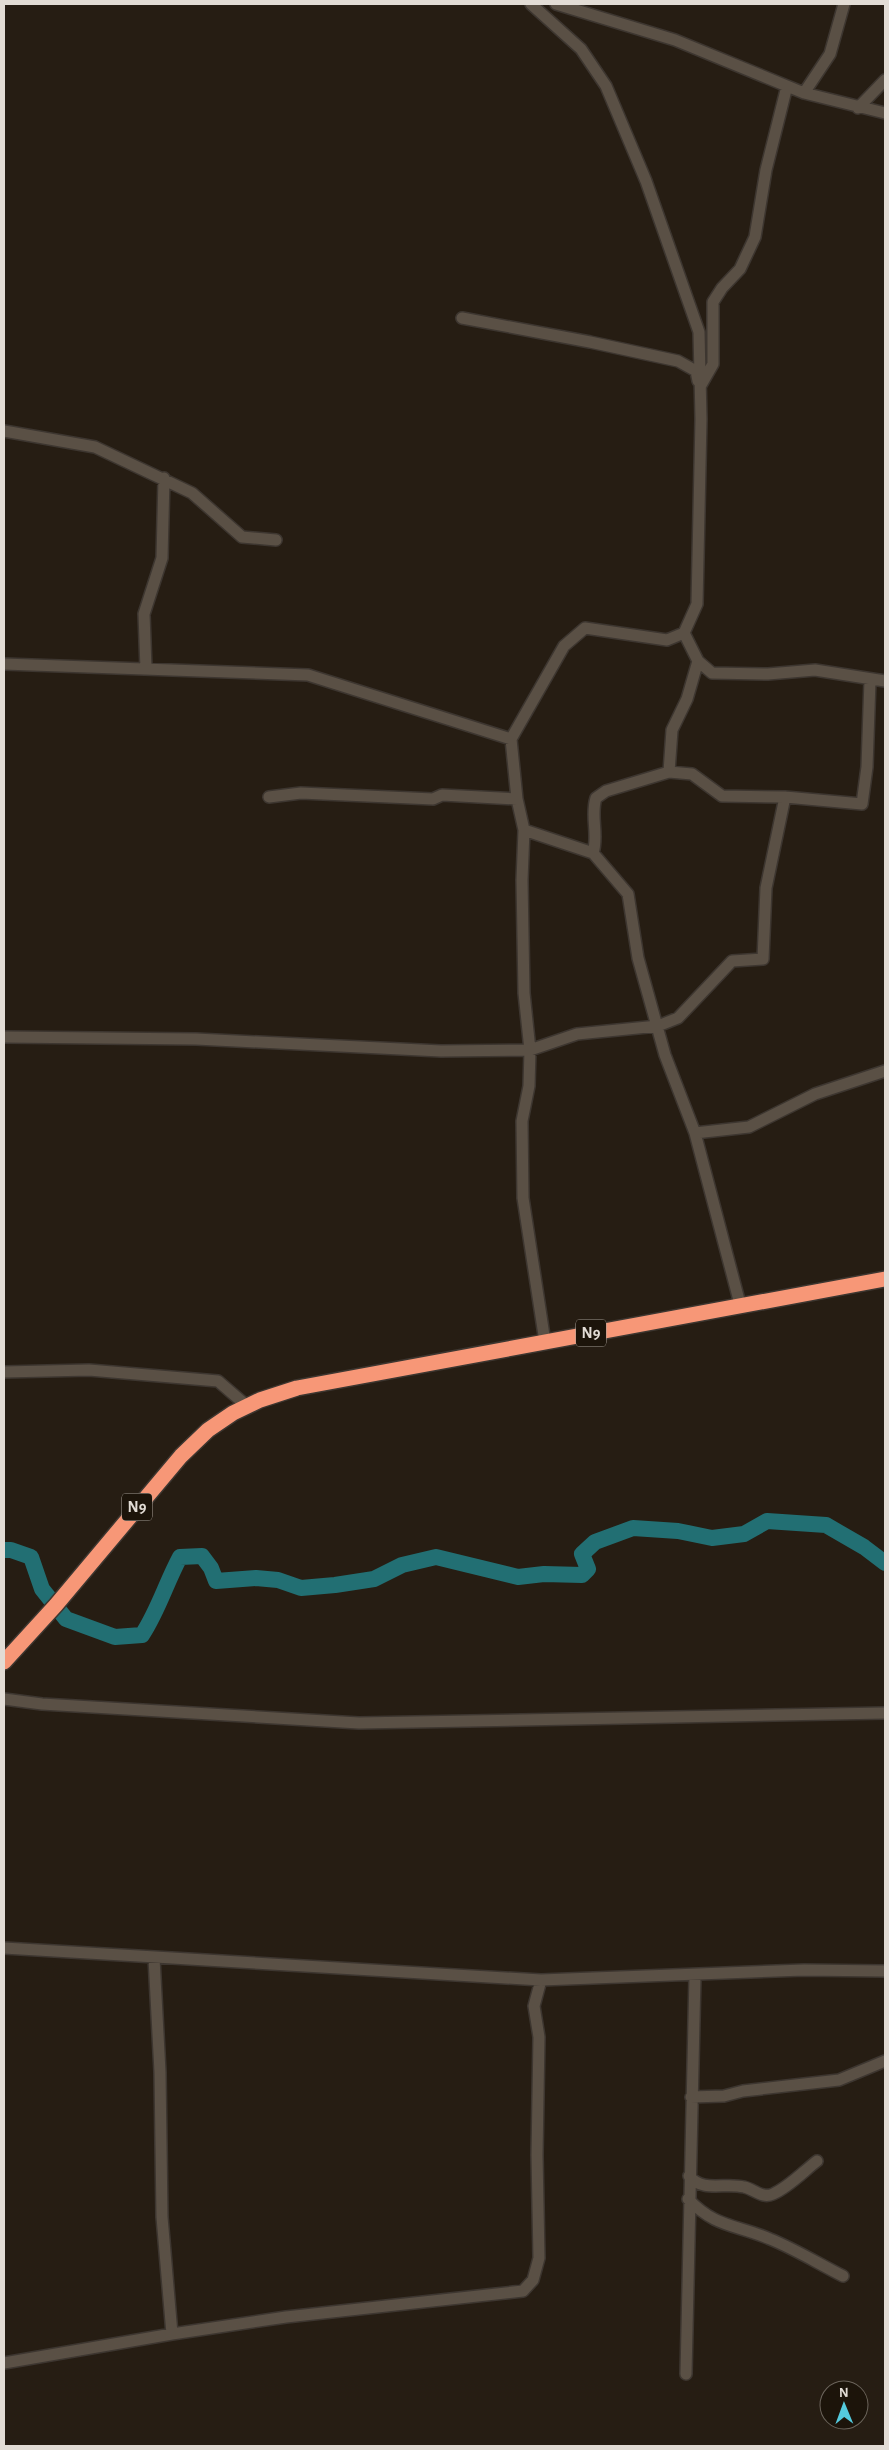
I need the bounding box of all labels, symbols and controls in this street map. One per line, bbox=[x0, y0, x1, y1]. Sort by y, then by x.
road number: N9 bbox=[576, 1320, 606, 1346]
road number: N9 bbox=[122, 1494, 152, 1520]
north arrow bbox=[819, 2380, 869, 2430]
text: N bbox=[839, 2386, 849, 2400]

